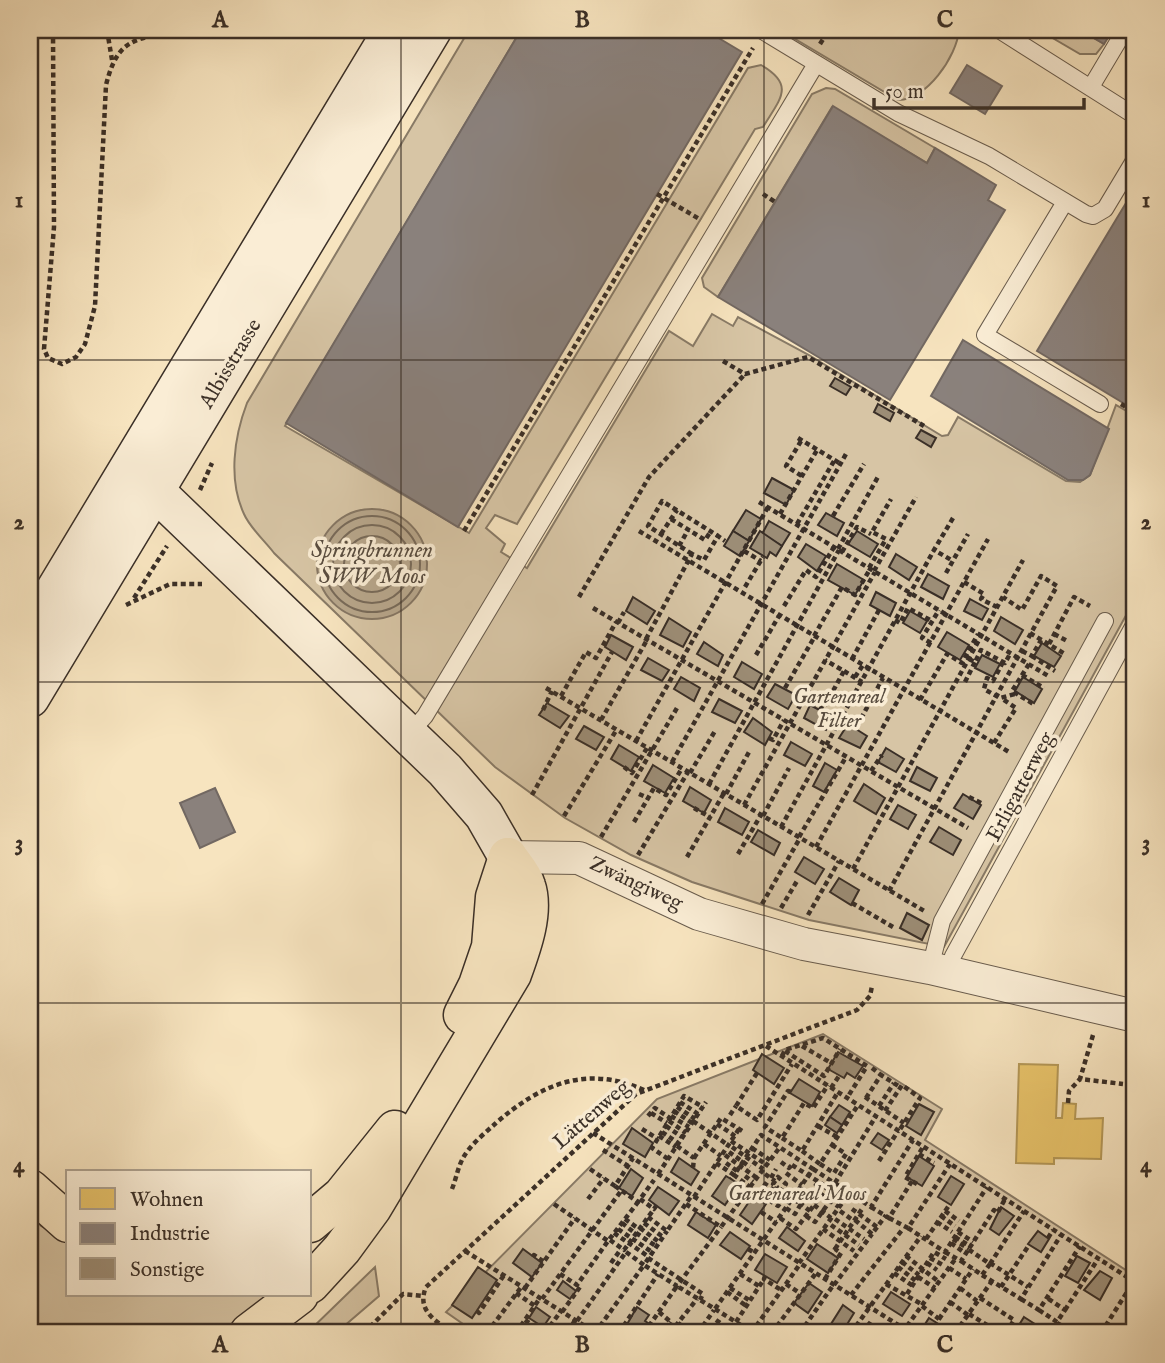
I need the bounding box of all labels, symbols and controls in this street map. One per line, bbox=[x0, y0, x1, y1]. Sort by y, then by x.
text: A bbox=[211, 6, 229, 35]
text: B bbox=[574, 6, 590, 35]
text: C bbox=[937, 6, 954, 35]
scale bar bbox=[874, 66, 1084, 110]
text: 50 m bbox=[885, 79, 924, 106]
text: 1 bbox=[15, 186, 23, 215]
text: 1 bbox=[1142, 186, 1150, 215]
street label: Albisstrasse bbox=[193, 314, 268, 415]
text: 2 bbox=[14, 508, 25, 537]
text: 2 bbox=[1141, 508, 1152, 537]
water label: Springbrunnen SWW Moos bbox=[311, 536, 433, 591]
park label: Gartenareal Filter bbox=[793, 684, 887, 735]
street label: Erligatterweg bbox=[981, 727, 1062, 847]
text: 3 bbox=[15, 829, 23, 858]
text: 3 bbox=[1142, 829, 1150, 858]
street label: Zwängiweg bbox=[585, 851, 688, 918]
street label: Lättenweg bbox=[548, 1074, 637, 1156]
text: 4 bbox=[13, 1151, 25, 1180]
text: 4 bbox=[1140, 1151, 1152, 1180]
legend bbox=[66, 1170, 312, 1296]
park label: Gartenareal Moos bbox=[728, 1181, 867, 1208]
text: Wohnen bbox=[130, 1187, 203, 1214]
text: Industrie bbox=[130, 1221, 210, 1248]
text: Sonstige bbox=[130, 1257, 205, 1284]
text: A bbox=[211, 1331, 229, 1360]
text: B bbox=[574, 1331, 590, 1360]
text: C bbox=[937, 1331, 954, 1360]

